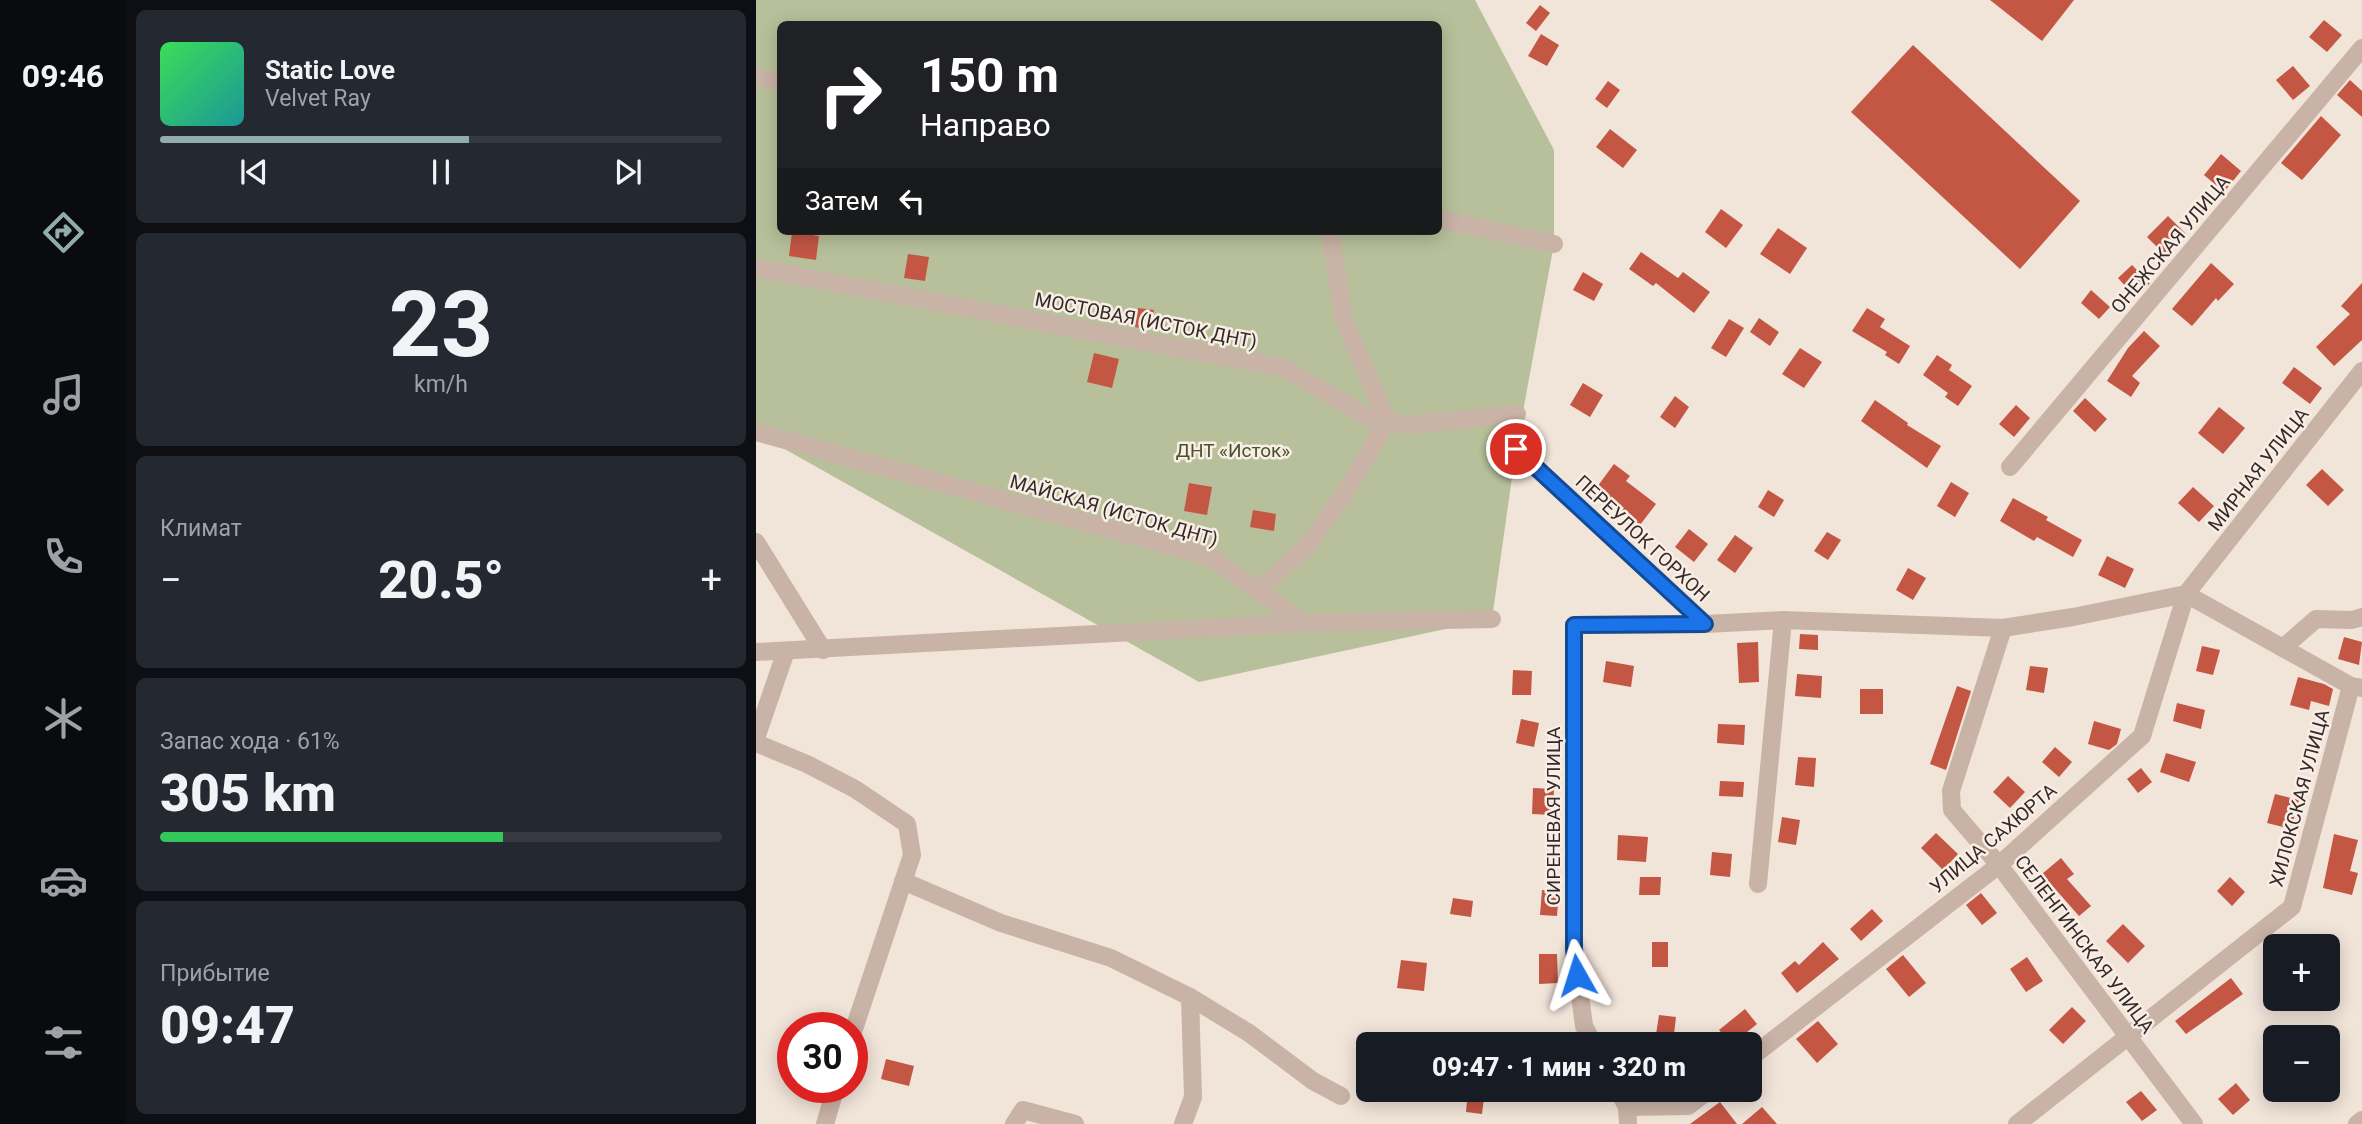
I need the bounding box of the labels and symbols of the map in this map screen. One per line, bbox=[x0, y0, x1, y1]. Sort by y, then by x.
street label: ОНЕЖСКАЯ УЛИЦА bbox=[2106, 170, 2235, 318]
street label: МОСТОВАЯ (ИСТОК ДНТ) bbox=[1033, 288, 1259, 353]
street label: МИРНАЯ УЛИЦА bbox=[2203, 403, 2314, 535]
pin bbox=[1486, 419, 1546, 479]
park label: ДНТ «Исток» bbox=[1176, 439, 1290, 462]
street label: МАЙСКАЯ (ИСТОК ДНТ) bbox=[1007, 470, 1220, 551]
street label: ПЕРЕУЛОК ГОРХОН bbox=[1571, 470, 1715, 606]
street label: ХИЛОКСКАЯ УЛИЦА bbox=[2265, 706, 2334, 889]
street label: СИРЕНЕВАЯ УЛИЦА bbox=[1542, 726, 1565, 906]
street label: УЛИЦА САХЮРТА bbox=[1925, 778, 2062, 898]
street label: СЕЛЕНГИНСКАЯ УЛИЦА bbox=[2010, 851, 2160, 1038]
position arrow bbox=[1540, 938, 1614, 1012]
speed limit sign: 30 bbox=[777, 1012, 868, 1103]

